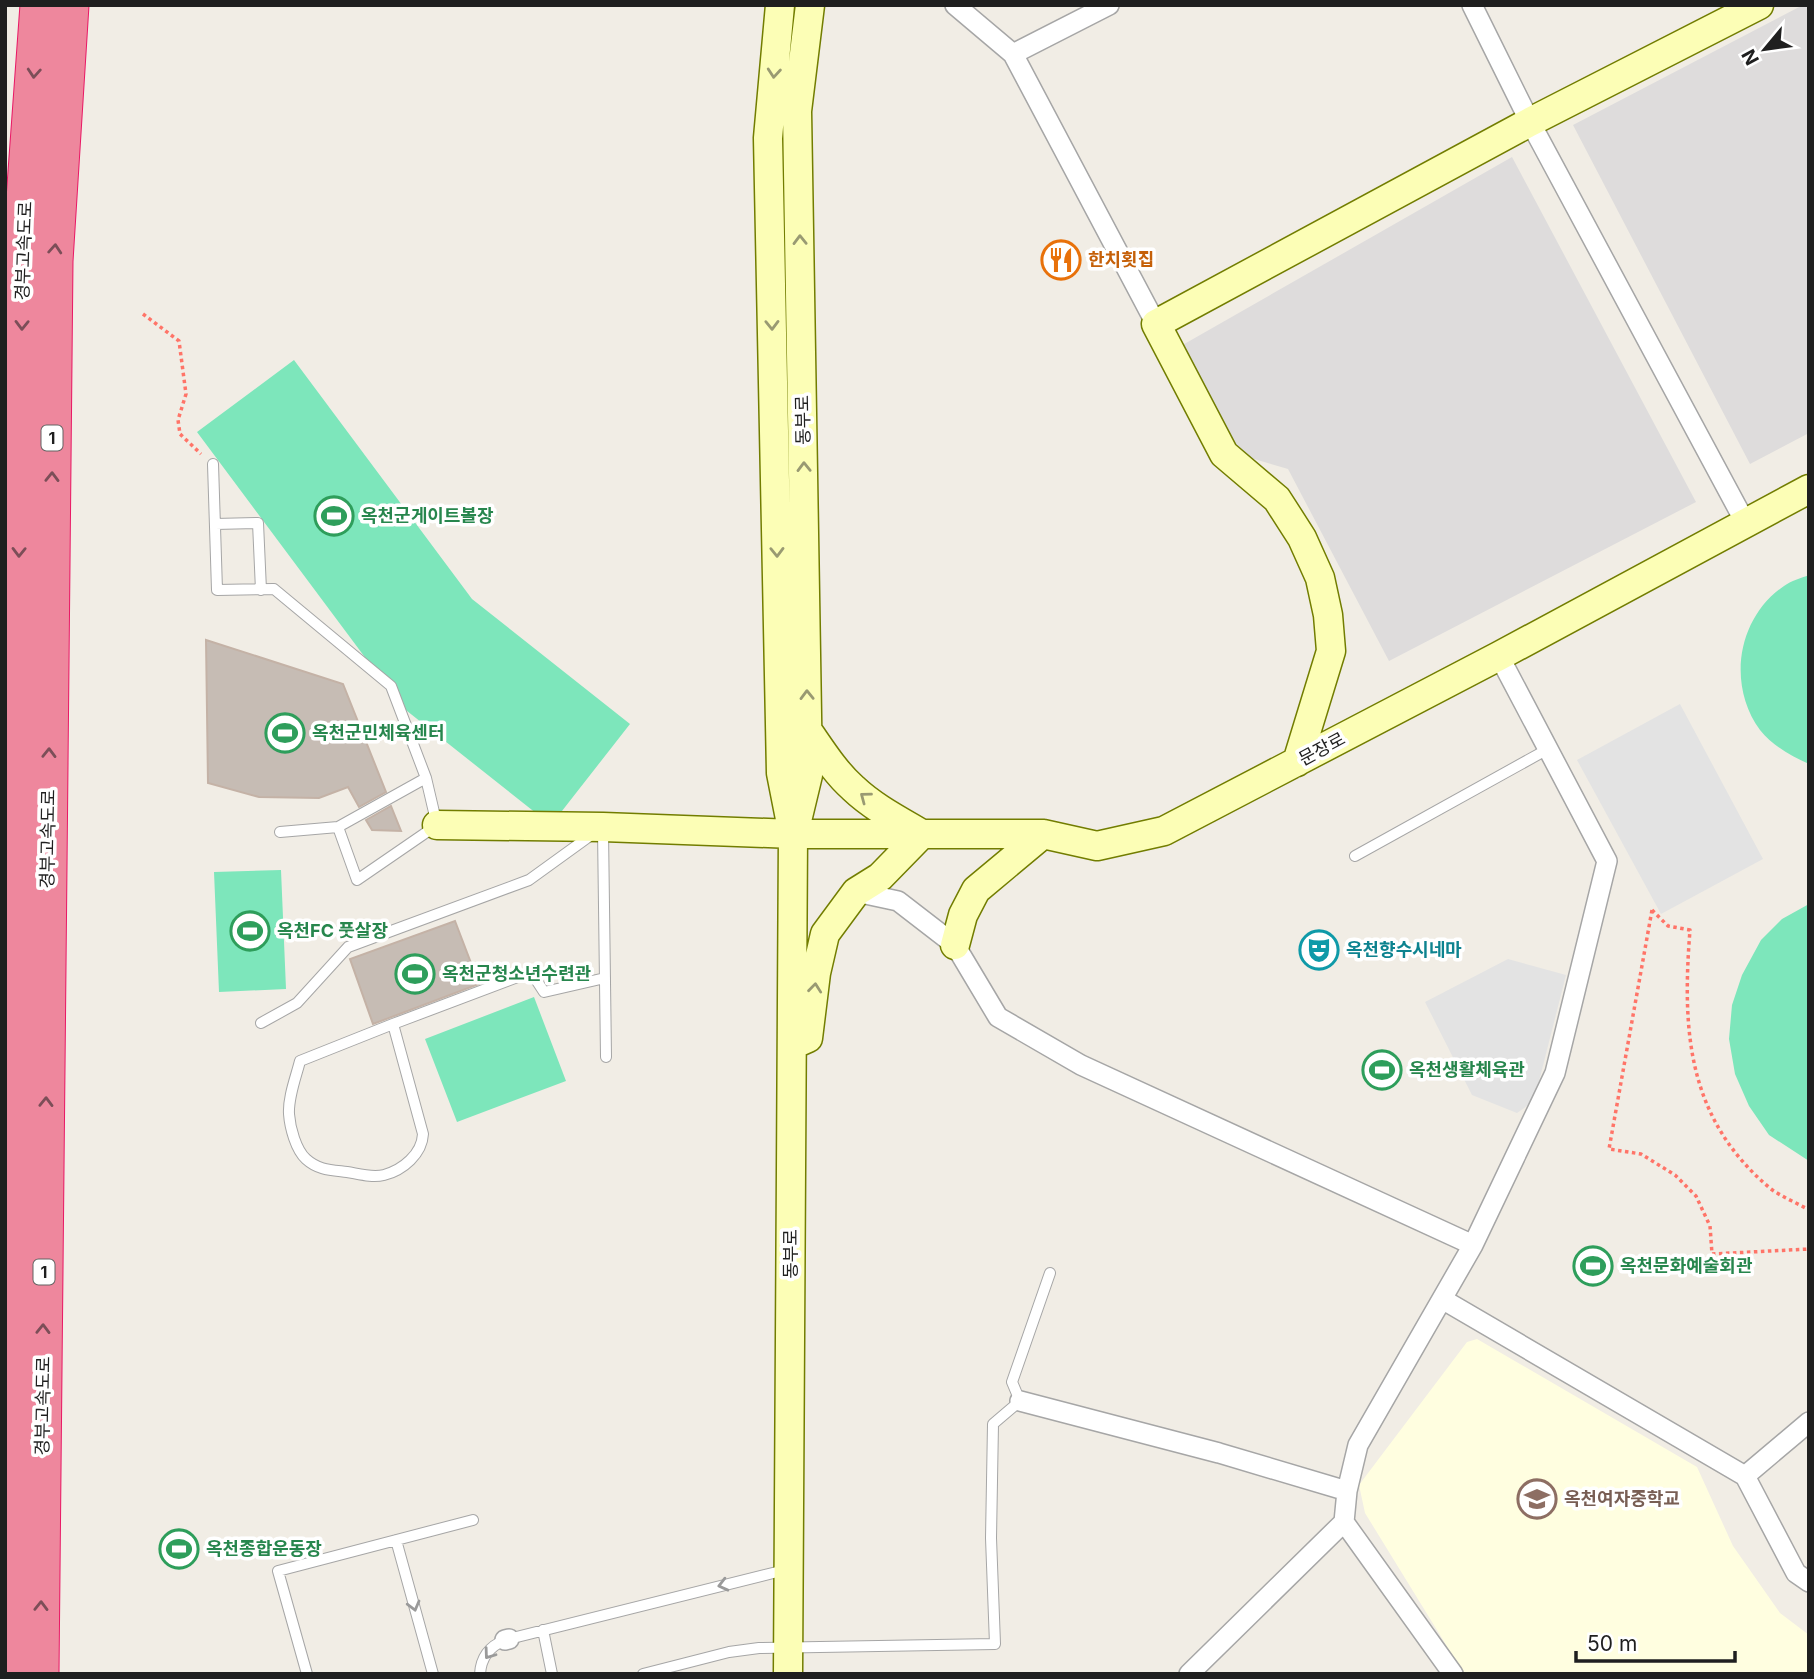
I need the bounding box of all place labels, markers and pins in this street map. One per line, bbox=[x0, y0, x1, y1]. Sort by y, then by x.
restaurant icon: 한치횟집 bbox=[1040, 239, 1082, 281]
place label: 한치횟집 bbox=[1088, 249, 1154, 270]
sports icon: 옥천군게이트볼장 bbox=[313, 495, 355, 537]
place label: 옥천군게이트볼장 bbox=[361, 505, 494, 526]
sports icon: 옥천군민체육센터 bbox=[264, 712, 306, 754]
place label: 옥천군민체육센터 bbox=[312, 722, 444, 743]
sports icon: 옥천FC 풋살장 bbox=[229, 910, 271, 952]
place label: 옥천FC 풋살장 bbox=[277, 920, 388, 941]
theatre icon: 옥천향수시네마 bbox=[1298, 929, 1340, 971]
place label: 옥천향수시네마 bbox=[1346, 939, 1462, 960]
sports icon: 옥천군청소년수련관 bbox=[394, 953, 436, 995]
place label: 옥천군청소년수련관 bbox=[442, 963, 591, 984]
sports icon: 옥천생활체육관 bbox=[1361, 1049, 1403, 1091]
place label: 옥천생활체육관 bbox=[1409, 1059, 1525, 1080]
sports icon: 옥천문화예술회관 bbox=[1572, 1245, 1614, 1287]
place label: 옥천문화예술회관 bbox=[1620, 1255, 1753, 1276]
school or university icon: 옥천여자중학교 bbox=[1516, 1478, 1558, 1520]
place label: 옥천여자중학교 bbox=[1564, 1488, 1680, 1509]
sports icon: 옥천종합운동장 bbox=[158, 1528, 200, 1570]
place label: 옥천종합운동장 bbox=[206, 1538, 322, 1559]

